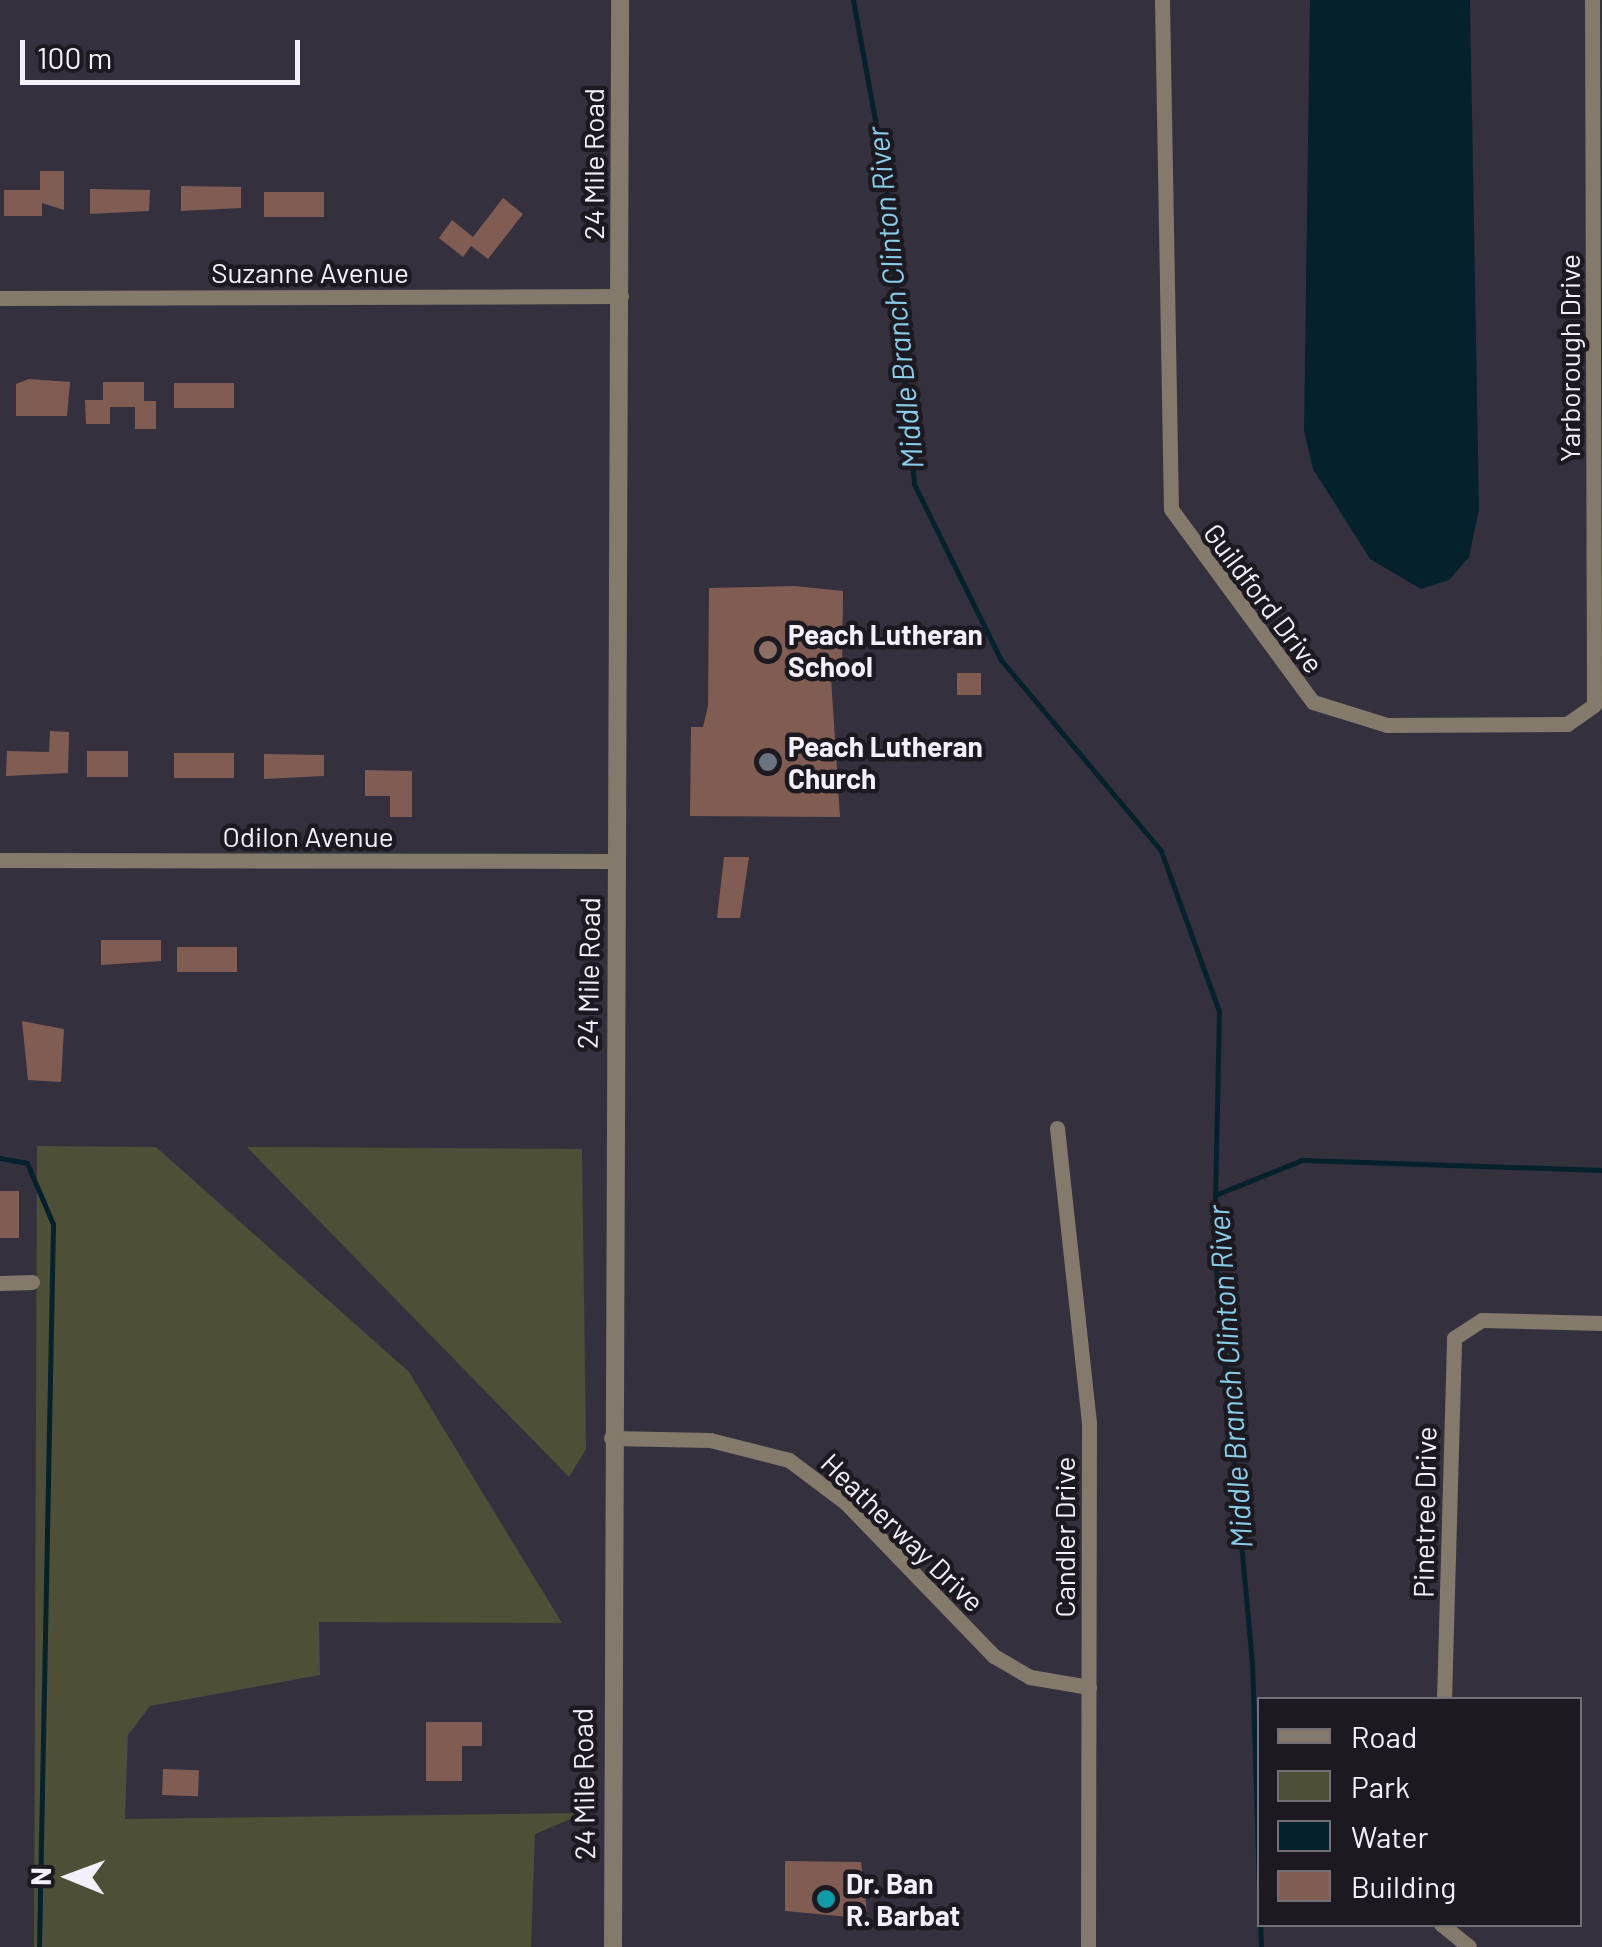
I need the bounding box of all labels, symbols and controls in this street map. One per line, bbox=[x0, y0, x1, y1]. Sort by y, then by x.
scale bar bbox=[25, 20, 305, 82]
text: 100 m bbox=[37, 39, 112, 75]
street label: 24 Mile Road bbox=[576, 88, 610, 240]
water label: Middle Branch Clinton River bbox=[858, 125, 930, 471]
street label: Yarborough Drive bbox=[1552, 254, 1586, 462]
street label: Suzanne Avenue bbox=[211, 255, 409, 289]
street label: Guildford Drive bbox=[1197, 517, 1331, 679]
place label: Peach Lutheran School bbox=[788, 617, 983, 683]
marker: Peach Lutheran School bbox=[757, 639, 779, 661]
place label: Peach Lutheran Church bbox=[788, 729, 983, 795]
marker: Peach Lutheran Church bbox=[757, 751, 779, 773]
street label: Odilon Avenue bbox=[222, 819, 394, 853]
street label: 24 Mile Road bbox=[570, 897, 606, 1049]
water label: Middle Branch Clinton River bbox=[1199, 1204, 1259, 1550]
street label: Pinetree Drive bbox=[1406, 1426, 1442, 1598]
street label: Heatherway Drive bbox=[815, 1446, 991, 1618]
street label: Candler Drive bbox=[1047, 1457, 1081, 1617]
legend bbox=[1257, 1697, 1582, 1927]
street label: 24 Mile Road bbox=[565, 1708, 601, 1860]
text: Road bbox=[1351, 1718, 1417, 1754]
text: Park bbox=[1351, 1768, 1410, 1804]
text: Water bbox=[1351, 1818, 1429, 1854]
north arrow bbox=[20, 1827, 120, 1927]
place label: Dr. Ban R. Barbat bbox=[846, 1866, 960, 1932]
text: N bbox=[23, 1867, 57, 1886]
text: Building bbox=[1351, 1868, 1456, 1904]
marker: Dr. Ban R. Barbat bbox=[815, 1888, 837, 1910]

